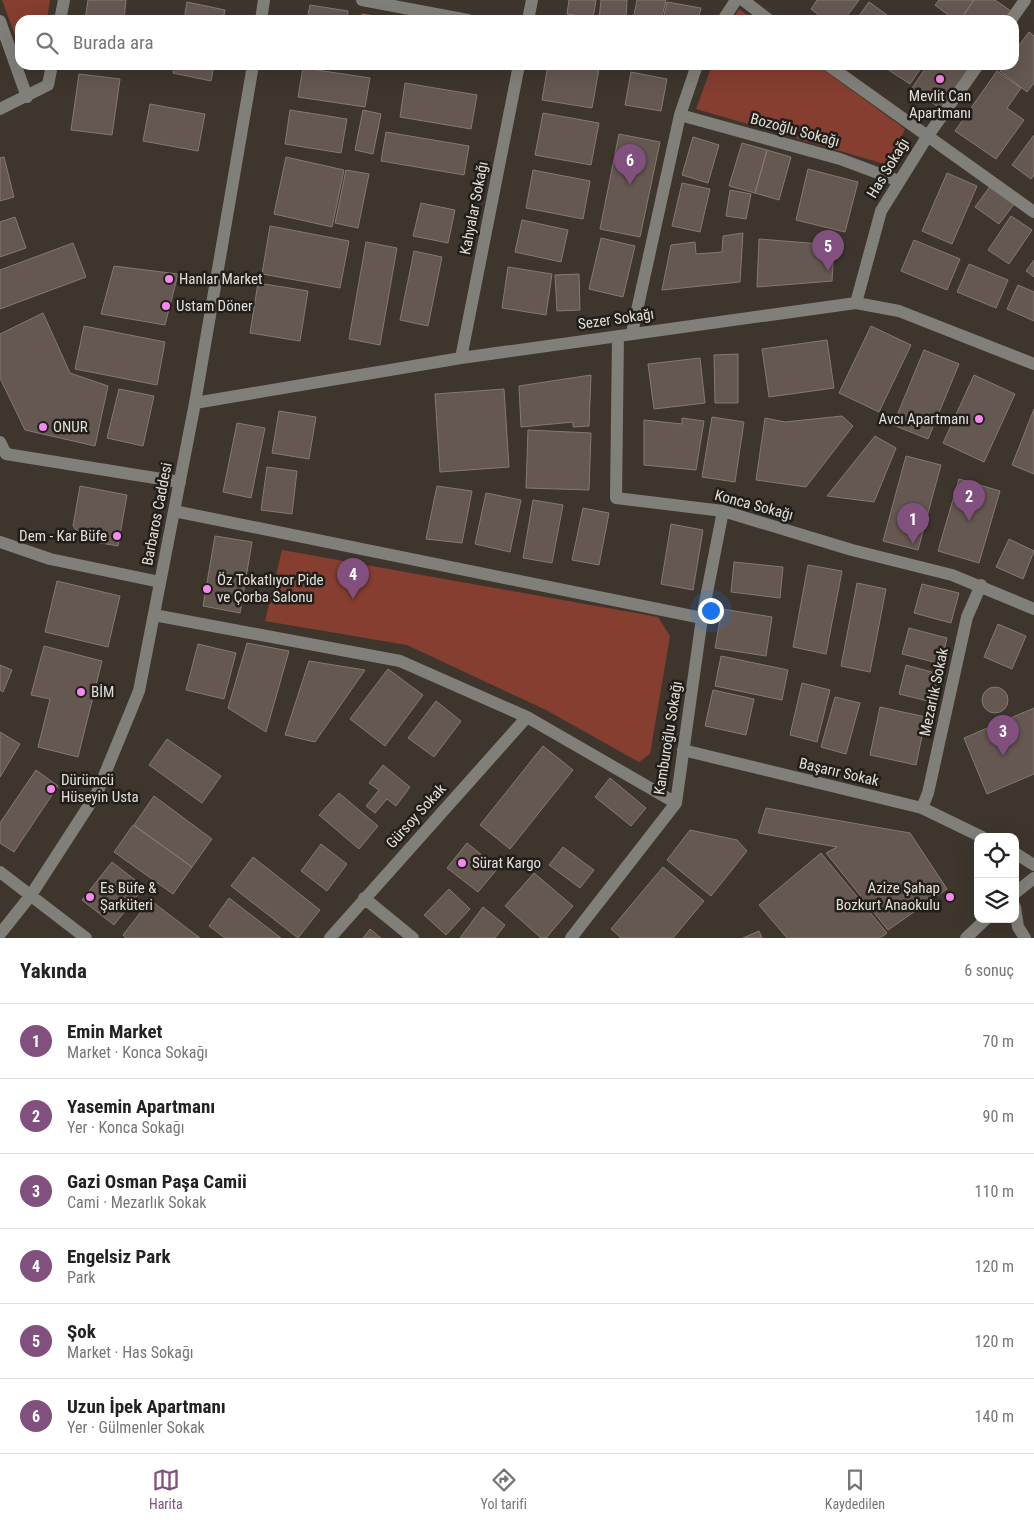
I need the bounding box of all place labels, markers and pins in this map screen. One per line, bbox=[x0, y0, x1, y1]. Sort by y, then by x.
marker: Mevlit Can Apartmanı bbox=[934, 73, 946, 85]
place label: Mevlit Can Apartmanı bbox=[909, 87, 971, 122]
pin: 6 bbox=[614, 144, 646, 185]
pin: 5 bbox=[812, 230, 844, 271]
place label: Hanlar Market bbox=[179, 270, 263, 288]
marker: Hanlar Market bbox=[163, 273, 175, 285]
place label: Ustam Döner bbox=[176, 297, 253, 315]
marker: Ustam Döner bbox=[160, 300, 172, 312]
place label: Avcı Apartmanı bbox=[879, 410, 969, 428]
marker: Avcı Apartmanı bbox=[973, 413, 985, 425]
place label: ONUR bbox=[53, 418, 88, 436]
marker: ONUR bbox=[37, 421, 49, 433]
pin: 2 bbox=[953, 480, 985, 521]
pin: 1 bbox=[897, 503, 929, 544]
place label: Dem - Kar Büfe bbox=[19, 527, 107, 545]
marker: Dem - Kar Büfe bbox=[111, 530, 123, 542]
pin: 4 bbox=[337, 558, 369, 599]
place label: Öz Tokatlıyor Pide ve Çorba Salonu bbox=[217, 571, 324, 606]
marker: Öz Tokatlıyor Pide ve Çorba Salonu bbox=[201, 583, 213, 595]
place label: BİM bbox=[91, 683, 114, 701]
marker: BİM bbox=[75, 686, 87, 698]
pin: 3 bbox=[987, 715, 1019, 756]
place label: Dürümcü Hüseyin Usta bbox=[61, 771, 139, 806]
marker: Dürümcü Hüseyin Usta bbox=[45, 783, 57, 795]
place label: Sürat Kargo bbox=[472, 854, 541, 872]
marker: Sürat Kargo bbox=[456, 857, 468, 869]
place label: Es Büfe & Şarküteri bbox=[100, 879, 157, 914]
place label: Azize Şahap Bozkurt Anaokulu bbox=[836, 879, 940, 914]
marker: Es Büfe & Şarküteri bbox=[84, 891, 96, 903]
marker: Azize Şahap Bozkurt Anaokulu bbox=[944, 891, 956, 903]

